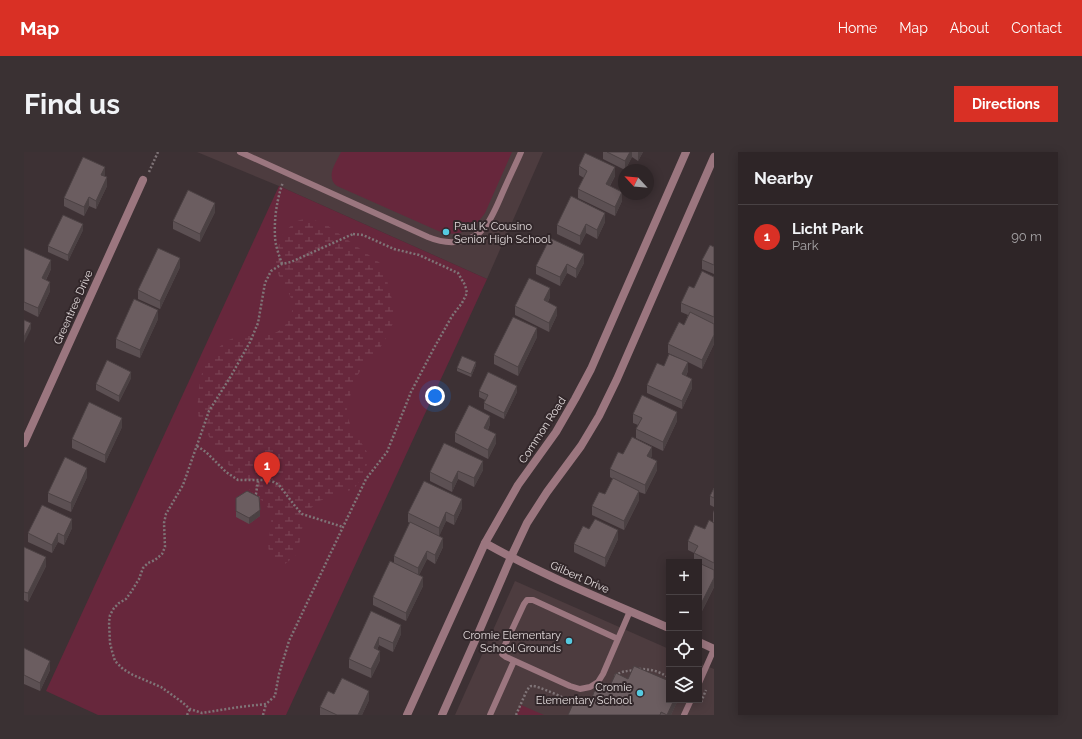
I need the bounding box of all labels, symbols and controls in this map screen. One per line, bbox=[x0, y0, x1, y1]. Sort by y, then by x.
text: Map bbox=[20, 17, 59, 39]
text: Home bbox=[838, 20, 877, 36]
text: Map bbox=[899, 20, 928, 36]
text: About bbox=[950, 20, 989, 36]
text: Contact bbox=[1011, 20, 1062, 36]
button: Directions bbox=[954, 86, 1058, 122]
text: Find us bbox=[24, 88, 120, 121]
north arrow bbox=[618, 164, 654, 200]
text: Nearby bbox=[754, 168, 813, 188]
place label: Paul K. Cousino Senior High School bbox=[454, 220, 551, 246]
text: Licht Park bbox=[792, 220, 863, 238]
marker: Paul K. Cousino Senior High School bbox=[441, 227, 451, 237]
text: 1 bbox=[764, 229, 770, 244]
text: 90 m bbox=[1011, 229, 1042, 244]
text: Park bbox=[792, 238, 819, 253]
street label: Greentree Drive bbox=[51, 267, 96, 346]
your location bbox=[425, 386, 445, 406]
street label: Common Road bbox=[516, 395, 569, 466]
pin: 1 bbox=[254, 452, 280, 485]
street label: Gilbert Drive bbox=[548, 559, 612, 596]
map controls bbox=[666, 559, 702, 703]
button: + bbox=[666, 559, 702, 595]
button: − bbox=[666, 595, 702, 631]
place label: Cromie Elementary School Grounds bbox=[463, 629, 561, 655]
button: locate bbox=[666, 631, 702, 667]
marker: Cromie Elementary School Grounds bbox=[564, 636, 574, 646]
button: layers bbox=[666, 667, 702, 703]
place label: Cromie Elementary School bbox=[536, 681, 633, 707]
marker: Cromie Elementary School bbox=[635, 688, 645, 698]

